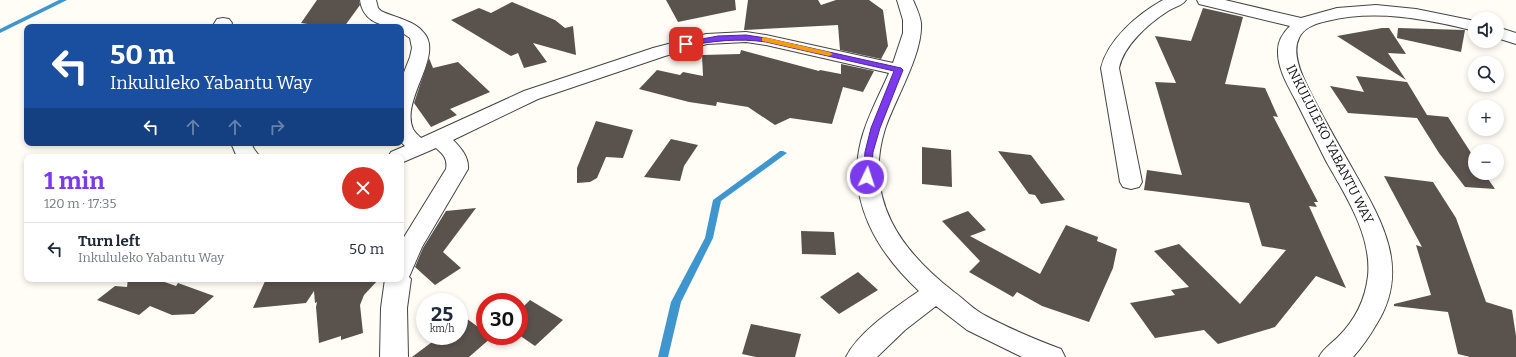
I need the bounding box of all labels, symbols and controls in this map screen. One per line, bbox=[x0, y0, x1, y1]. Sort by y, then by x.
map controls bbox=[1468, 12, 1504, 180]
button: sound bbox=[1468, 12, 1504, 48]
pin bbox=[669, 27, 703, 61]
icon: arrive bbox=[675, 33, 697, 55]
text: 50 m bbox=[110, 38, 175, 71]
icon: left bbox=[44, 40, 96, 92]
button: search bbox=[1468, 56, 1504, 92]
street label: INKULULEKO YABANTU WAY bbox=[1283, 62, 1377, 227]
text: Inkululeko Yabantu Way bbox=[110, 72, 312, 94]
button: + bbox=[1468, 100, 1504, 136]
icon: left bbox=[140, 116, 162, 138]
icon: ahead bbox=[182, 116, 204, 138]
icon: ahead bbox=[224, 116, 246, 138]
icon: right bbox=[266, 116, 288, 138]
button: − bbox=[1468, 144, 1504, 180]
position arrow bbox=[846, 156, 888, 198]
text: 1 min bbox=[44, 167, 105, 195]
button: close bbox=[342, 167, 384, 209]
text: 120 m · 17:35 bbox=[44, 196, 116, 211]
text: Turn left bbox=[78, 232, 140, 250]
icon: left bbox=[44, 238, 66, 260]
text: 50 m bbox=[349, 240, 384, 258]
text: Inkululeko Yabantu Way bbox=[78, 250, 224, 265]
speed limit sign: 30 bbox=[476, 293, 528, 345]
text: 25 bbox=[431, 302, 453, 326]
text: km/h bbox=[430, 323, 454, 335]

